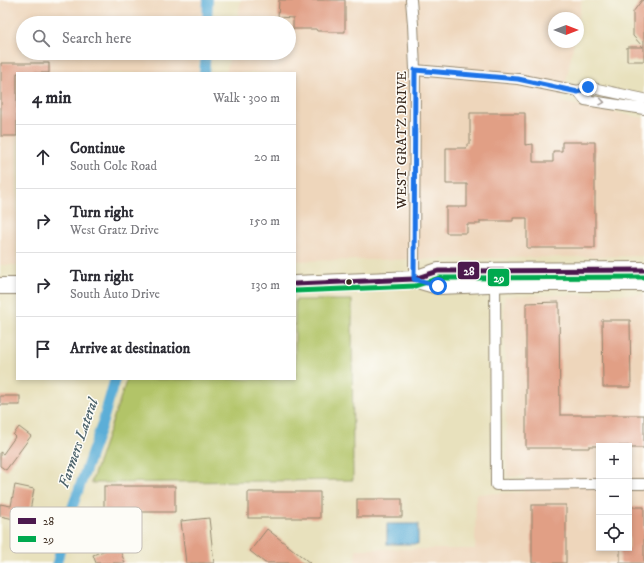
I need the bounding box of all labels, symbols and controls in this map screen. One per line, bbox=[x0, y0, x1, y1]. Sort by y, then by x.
north arrow bbox=[548, 12, 584, 48]
search box bbox=[16, 16, 296, 60]
icon: search bbox=[30, 27, 52, 49]
text: Search here bbox=[62, 29, 131, 48]
street label: WEST GRATZ DRIVE bbox=[393, 71, 411, 210]
route end bbox=[579, 78, 597, 96]
text: 4 min bbox=[32, 87, 71, 109]
text: Walk · 300 m bbox=[213, 90, 280, 106]
one-way arrow bbox=[598, 97, 605, 106]
text: Continue bbox=[70, 139, 125, 158]
icon: ahead bbox=[32, 146, 54, 168]
text: 20 m bbox=[254, 149, 280, 165]
text: South Cole Road bbox=[70, 158, 157, 174]
text: Turn right bbox=[70, 203, 133, 222]
icon: right bbox=[32, 210, 54, 232]
text: 150 m bbox=[249, 213, 280, 229]
text: West Gratz Drive bbox=[70, 222, 159, 238]
line badge: 28 bbox=[457, 261, 480, 280]
text: 28 bbox=[464, 265, 475, 279]
text: Turn right bbox=[70, 267, 133, 286]
line badge: 29 bbox=[487, 268, 510, 287]
text: 29 bbox=[494, 272, 505, 286]
icon: right bbox=[32, 274, 54, 296]
text: 130 m bbox=[251, 277, 280, 293]
unlabelled marker bbox=[344, 277, 354, 287]
route start bbox=[429, 277, 447, 295]
text: South Auto Drive bbox=[70, 286, 160, 302]
icon: arrive bbox=[32, 338, 54, 360]
text: Arrive at destination bbox=[70, 339, 190, 358]
water label: Farmers Lateral bbox=[54, 394, 103, 490]
map controls bbox=[596, 443, 632, 551]
button: + bbox=[596, 443, 632, 479]
button: − bbox=[596, 479, 632, 515]
legend bbox=[10, 507, 142, 553]
text: 28 bbox=[43, 515, 54, 529]
button: locate bbox=[596, 515, 632, 551]
text: 29 bbox=[43, 533, 54, 547]

